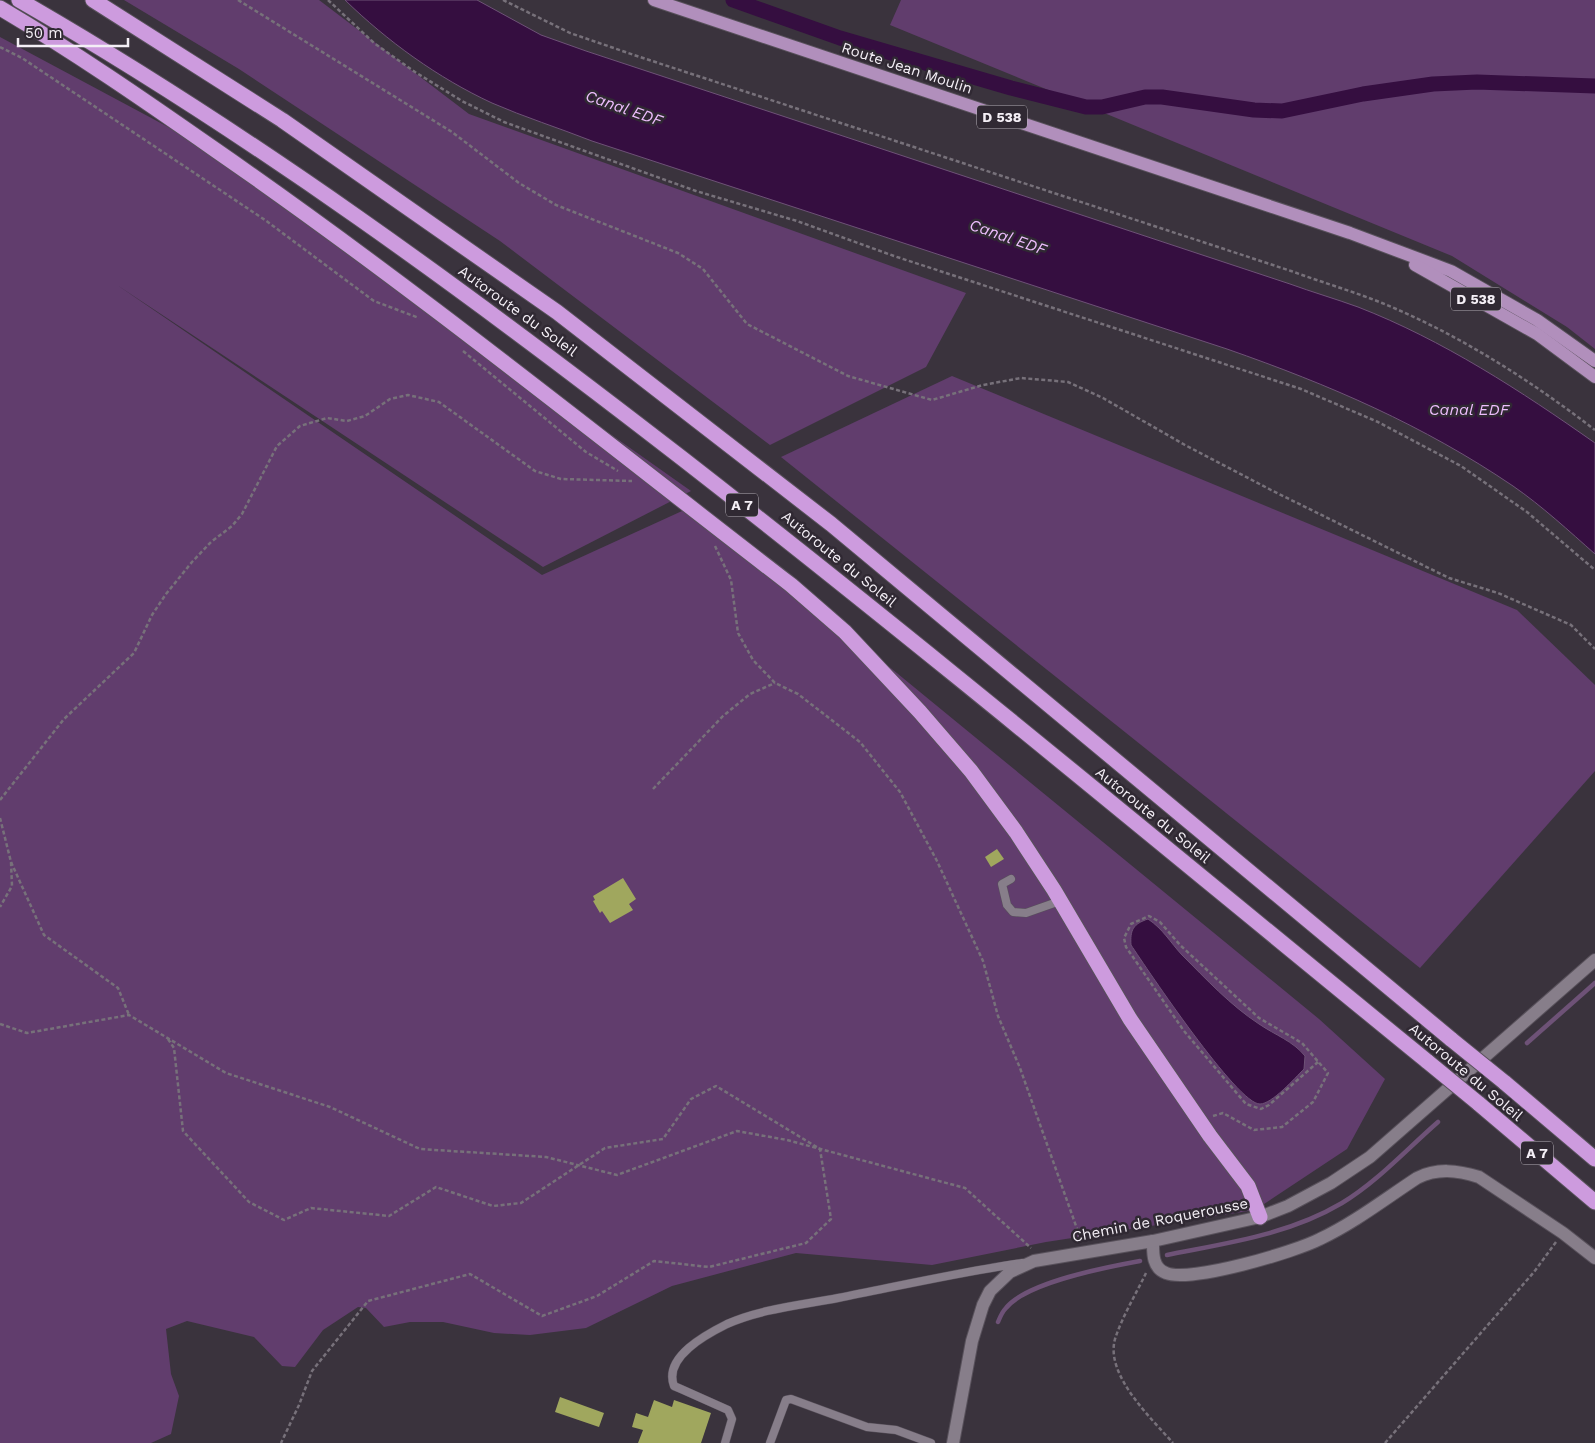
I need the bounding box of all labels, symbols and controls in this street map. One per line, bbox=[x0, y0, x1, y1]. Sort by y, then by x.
scale bar bbox=[18, 15, 128, 47]
text: 50 m bbox=[25, 24, 62, 42]
street label: Route Jean Moulin bbox=[839, 38, 975, 98]
water label: Canal EDF bbox=[583, 86, 667, 131]
road number: D 538 bbox=[977, 105, 1027, 128]
water label: Canal EDF bbox=[967, 215, 1051, 260]
street label: Autoroute du Soleil bbox=[455, 262, 581, 360]
road number: D 538 bbox=[1451, 288, 1501, 310]
water label: Canal EDF bbox=[1429, 400, 1511, 419]
road number: A 7 bbox=[726, 494, 758, 516]
street label: Autoroute du Soleil bbox=[778, 507, 900, 611]
street label: Autoroute du Soleil bbox=[1092, 763, 1214, 867]
street label: Autoroute du Soleil bbox=[1406, 1019, 1527, 1125]
road number: A 7 bbox=[1521, 1142, 1553, 1164]
street label: Chemin de Roquerousse bbox=[1071, 1194, 1249, 1246]

